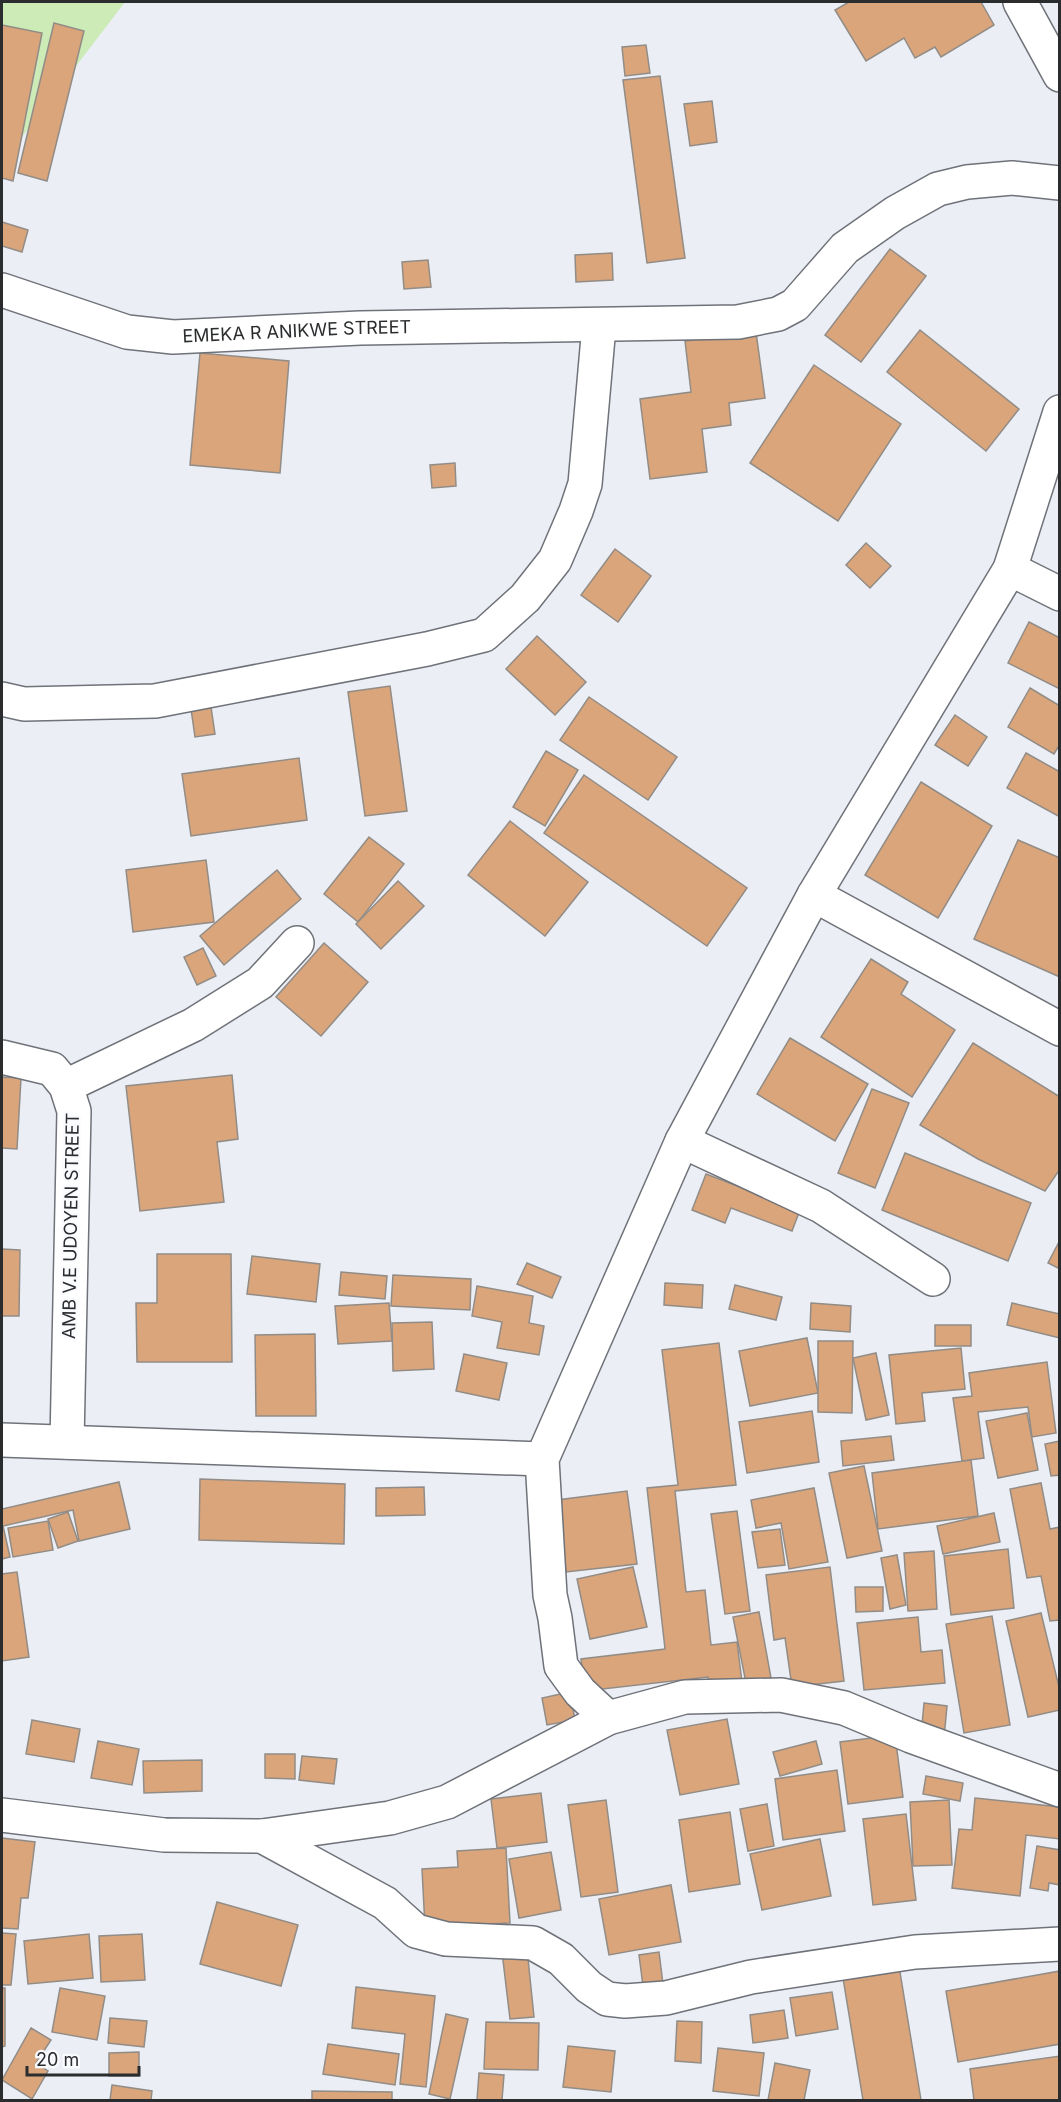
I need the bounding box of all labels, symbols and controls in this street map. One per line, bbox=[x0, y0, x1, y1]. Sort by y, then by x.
street label: EMEKA R ANIKWE STREET bbox=[182, 316, 411, 347]
street label: AMB V.E UDOYEN STREET bbox=[58, 1113, 83, 1339]
scale bar bbox=[27, 2039, 140, 2077]
text: 20 m bbox=[36, 2049, 79, 2070]

